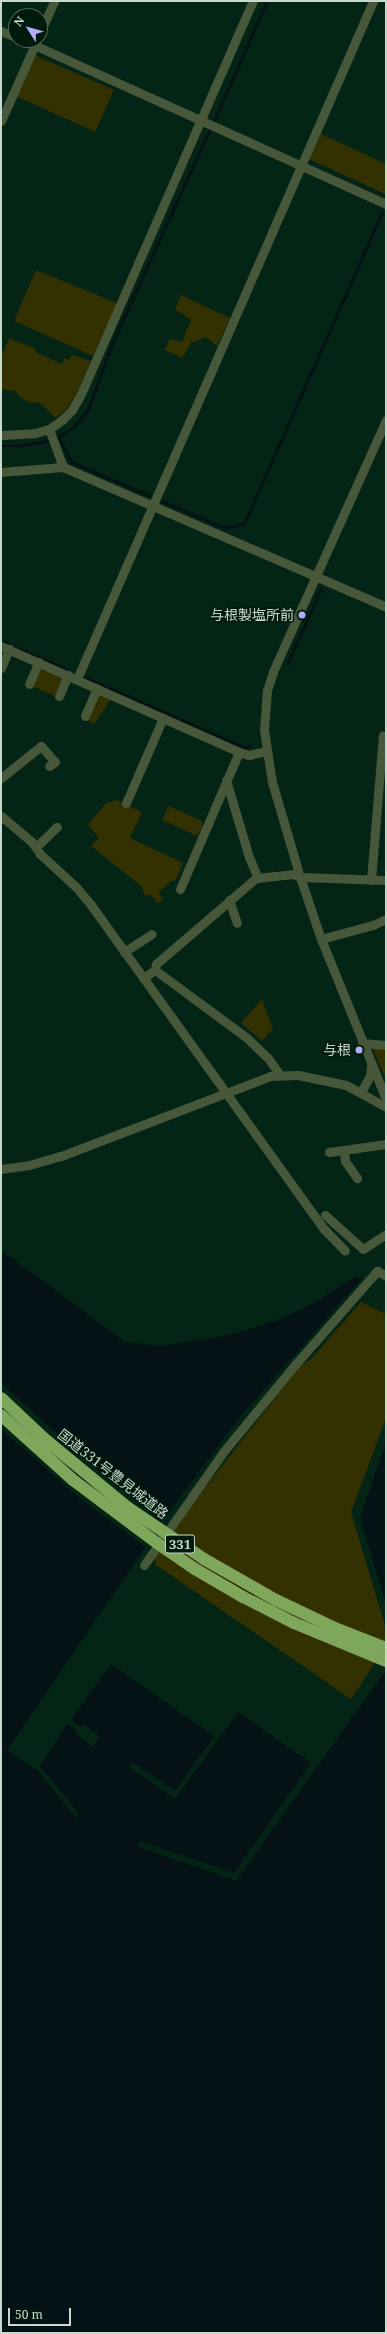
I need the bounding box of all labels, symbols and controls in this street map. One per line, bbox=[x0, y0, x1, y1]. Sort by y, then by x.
north arrow bbox=[8, 8, 48, 48]
text: N bbox=[10, 13, 27, 29]
place label: 与根製塩所前 bbox=[210, 607, 294, 623]
marker: 与根製塩所前 bbox=[297, 610, 307, 620]
place label: 与根 bbox=[323, 1042, 351, 1058]
marker: 与根 bbox=[354, 1045, 364, 1055]
street label: 国道331号豊見城道路 bbox=[54, 1426, 172, 1522]
road number: 331 bbox=[164, 1533, 196, 1555]
scale bar bbox=[10, 2300, 73, 2326]
text: 50 m bbox=[15, 2306, 43, 2323]

